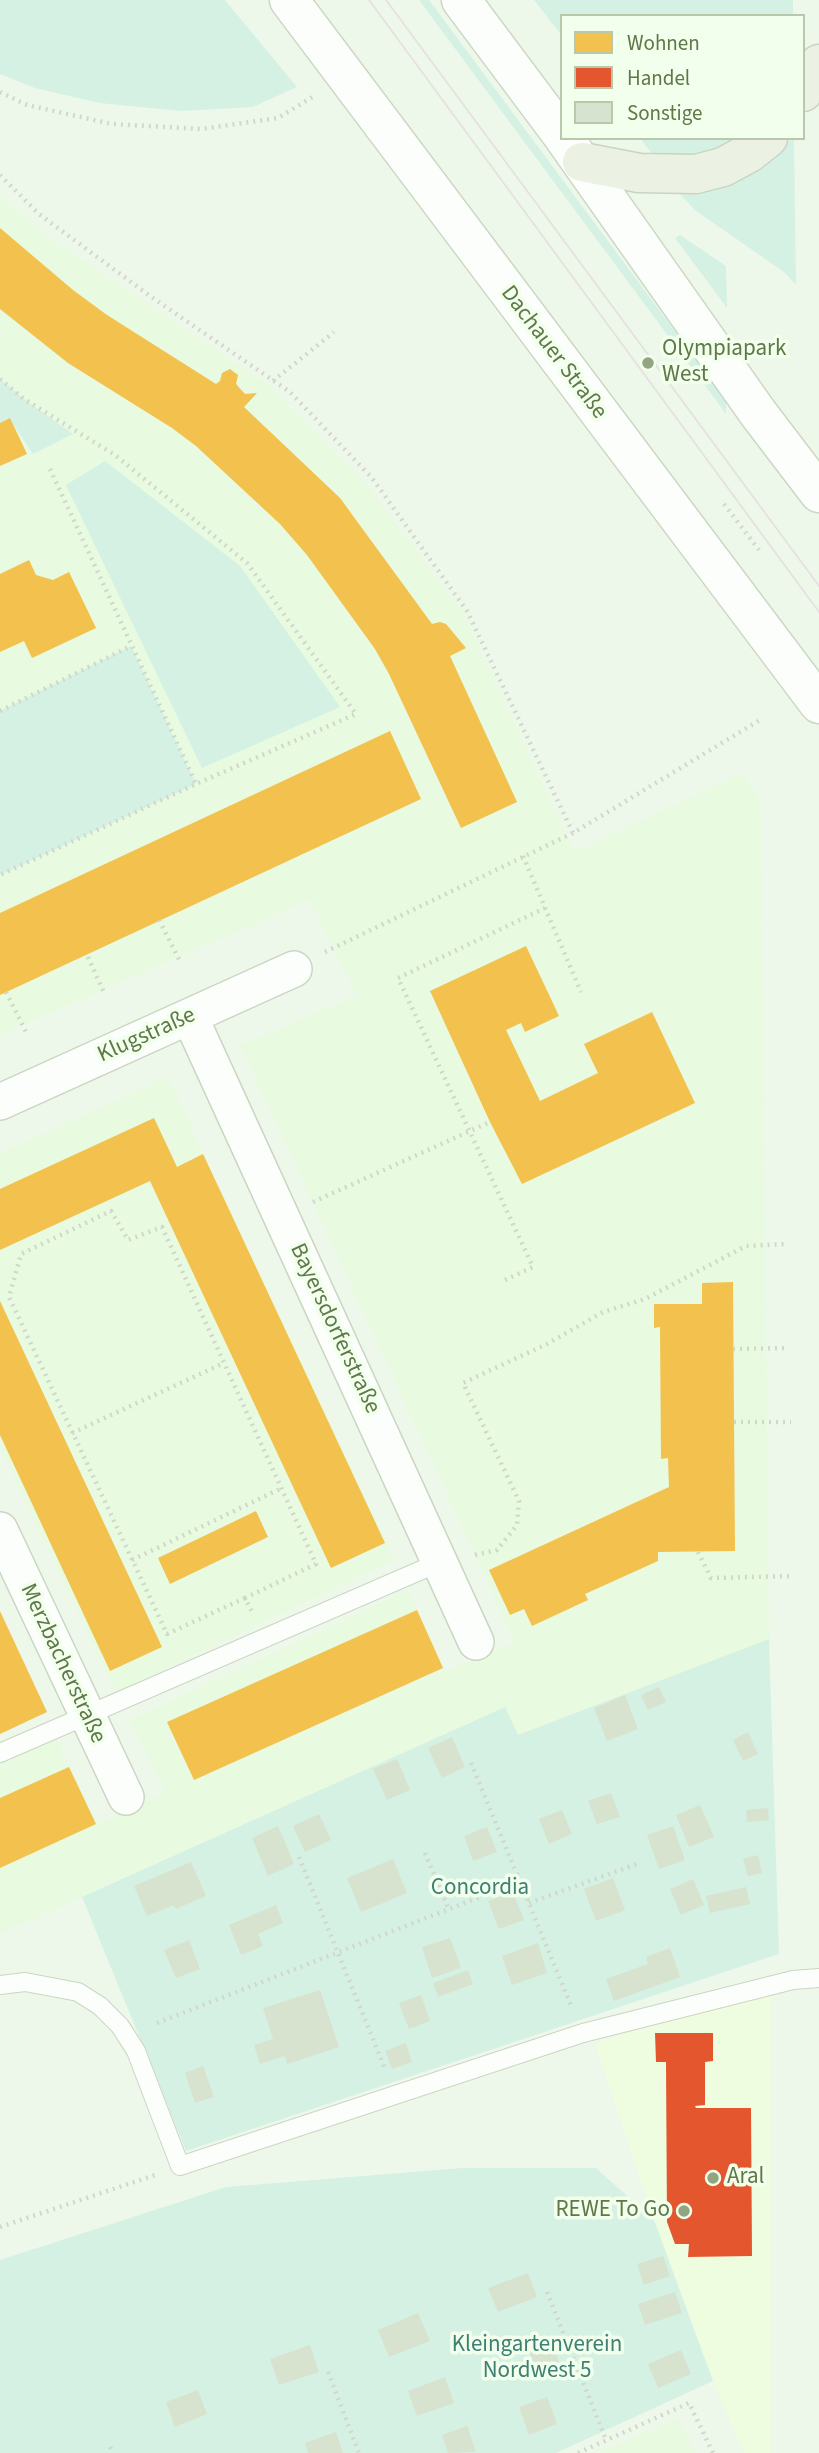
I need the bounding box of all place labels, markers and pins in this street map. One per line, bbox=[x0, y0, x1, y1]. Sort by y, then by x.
place label: Olympiapark West bbox=[662, 336, 786, 390]
marker: Olympiapark West bbox=[640, 355, 656, 371]
place label: Aral bbox=[727, 2164, 764, 2192]
marker: Aral bbox=[705, 2170, 721, 2186]
place label: REWE To Go bbox=[555, 2197, 670, 2225]
marker: REWE To Go bbox=[676, 2203, 692, 2219]

